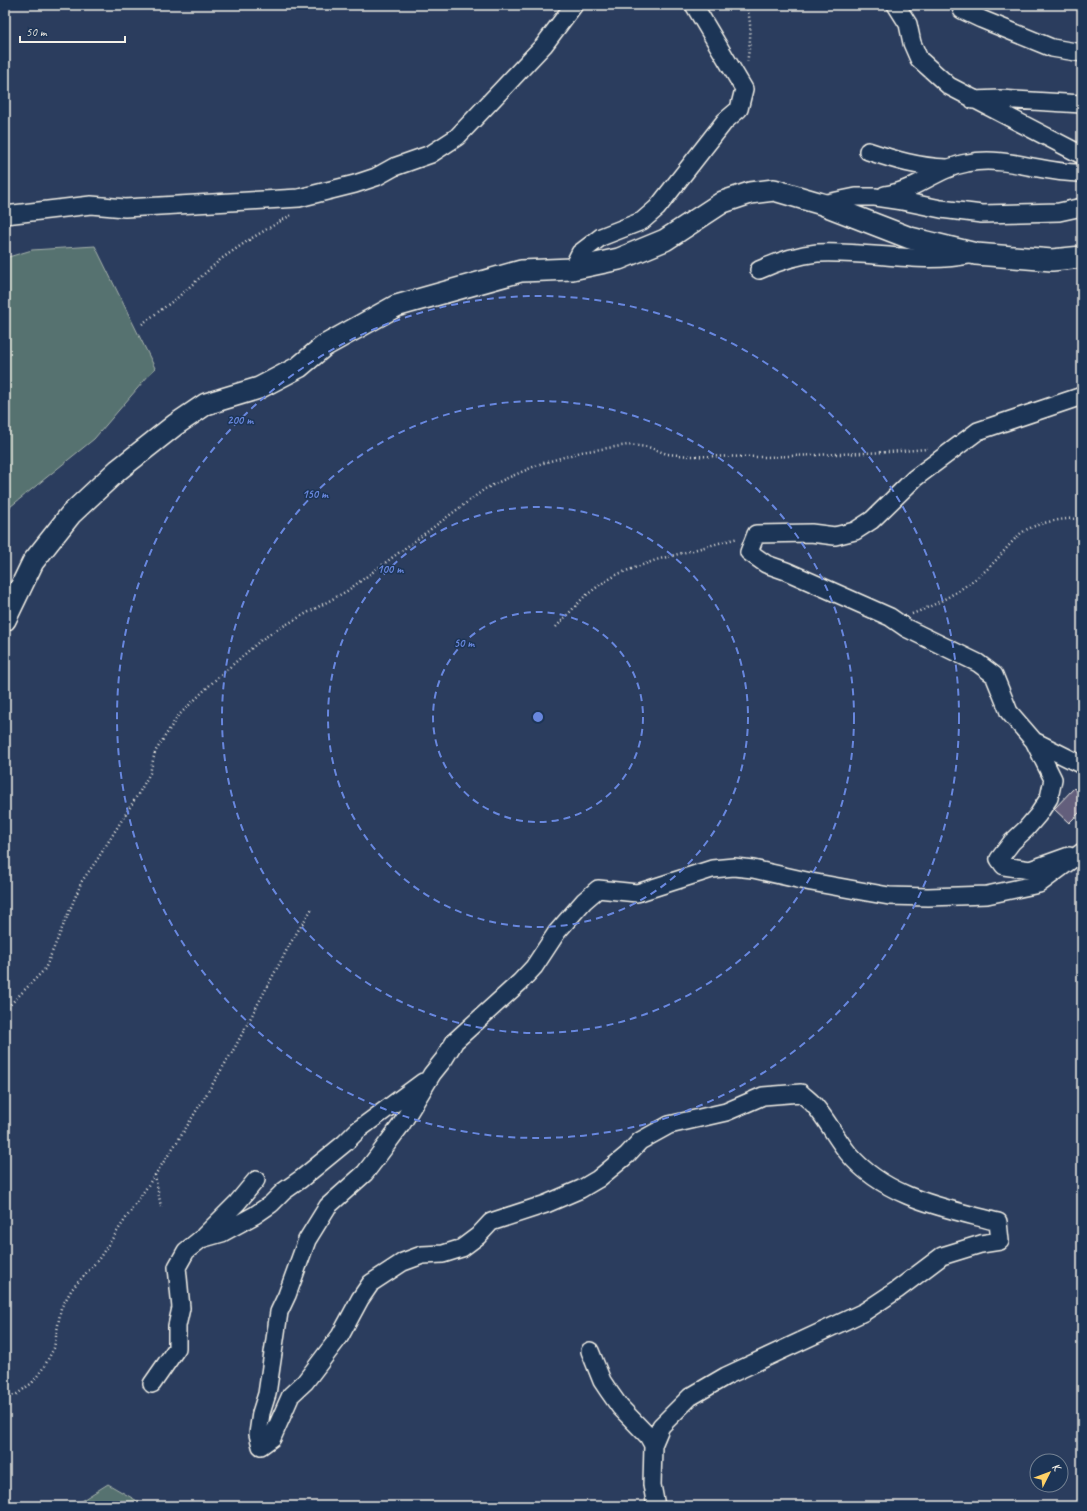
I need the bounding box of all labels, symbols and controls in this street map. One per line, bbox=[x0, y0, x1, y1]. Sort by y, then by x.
scale bar bbox=[20, 18, 125, 44]
text: 50 m bbox=[26, 24, 48, 40]
text: 200 m bbox=[227, 412, 254, 428]
text: 150 m bbox=[302, 486, 329, 502]
text: 100 m bbox=[377, 561, 404, 577]
text: 50 m bbox=[454, 635, 475, 651]
centre of rings bbox=[531, 710, 545, 724]
north arrow bbox=[1029, 1453, 1069, 1493]
text: K bbox=[1049, 1460, 1065, 1475]

